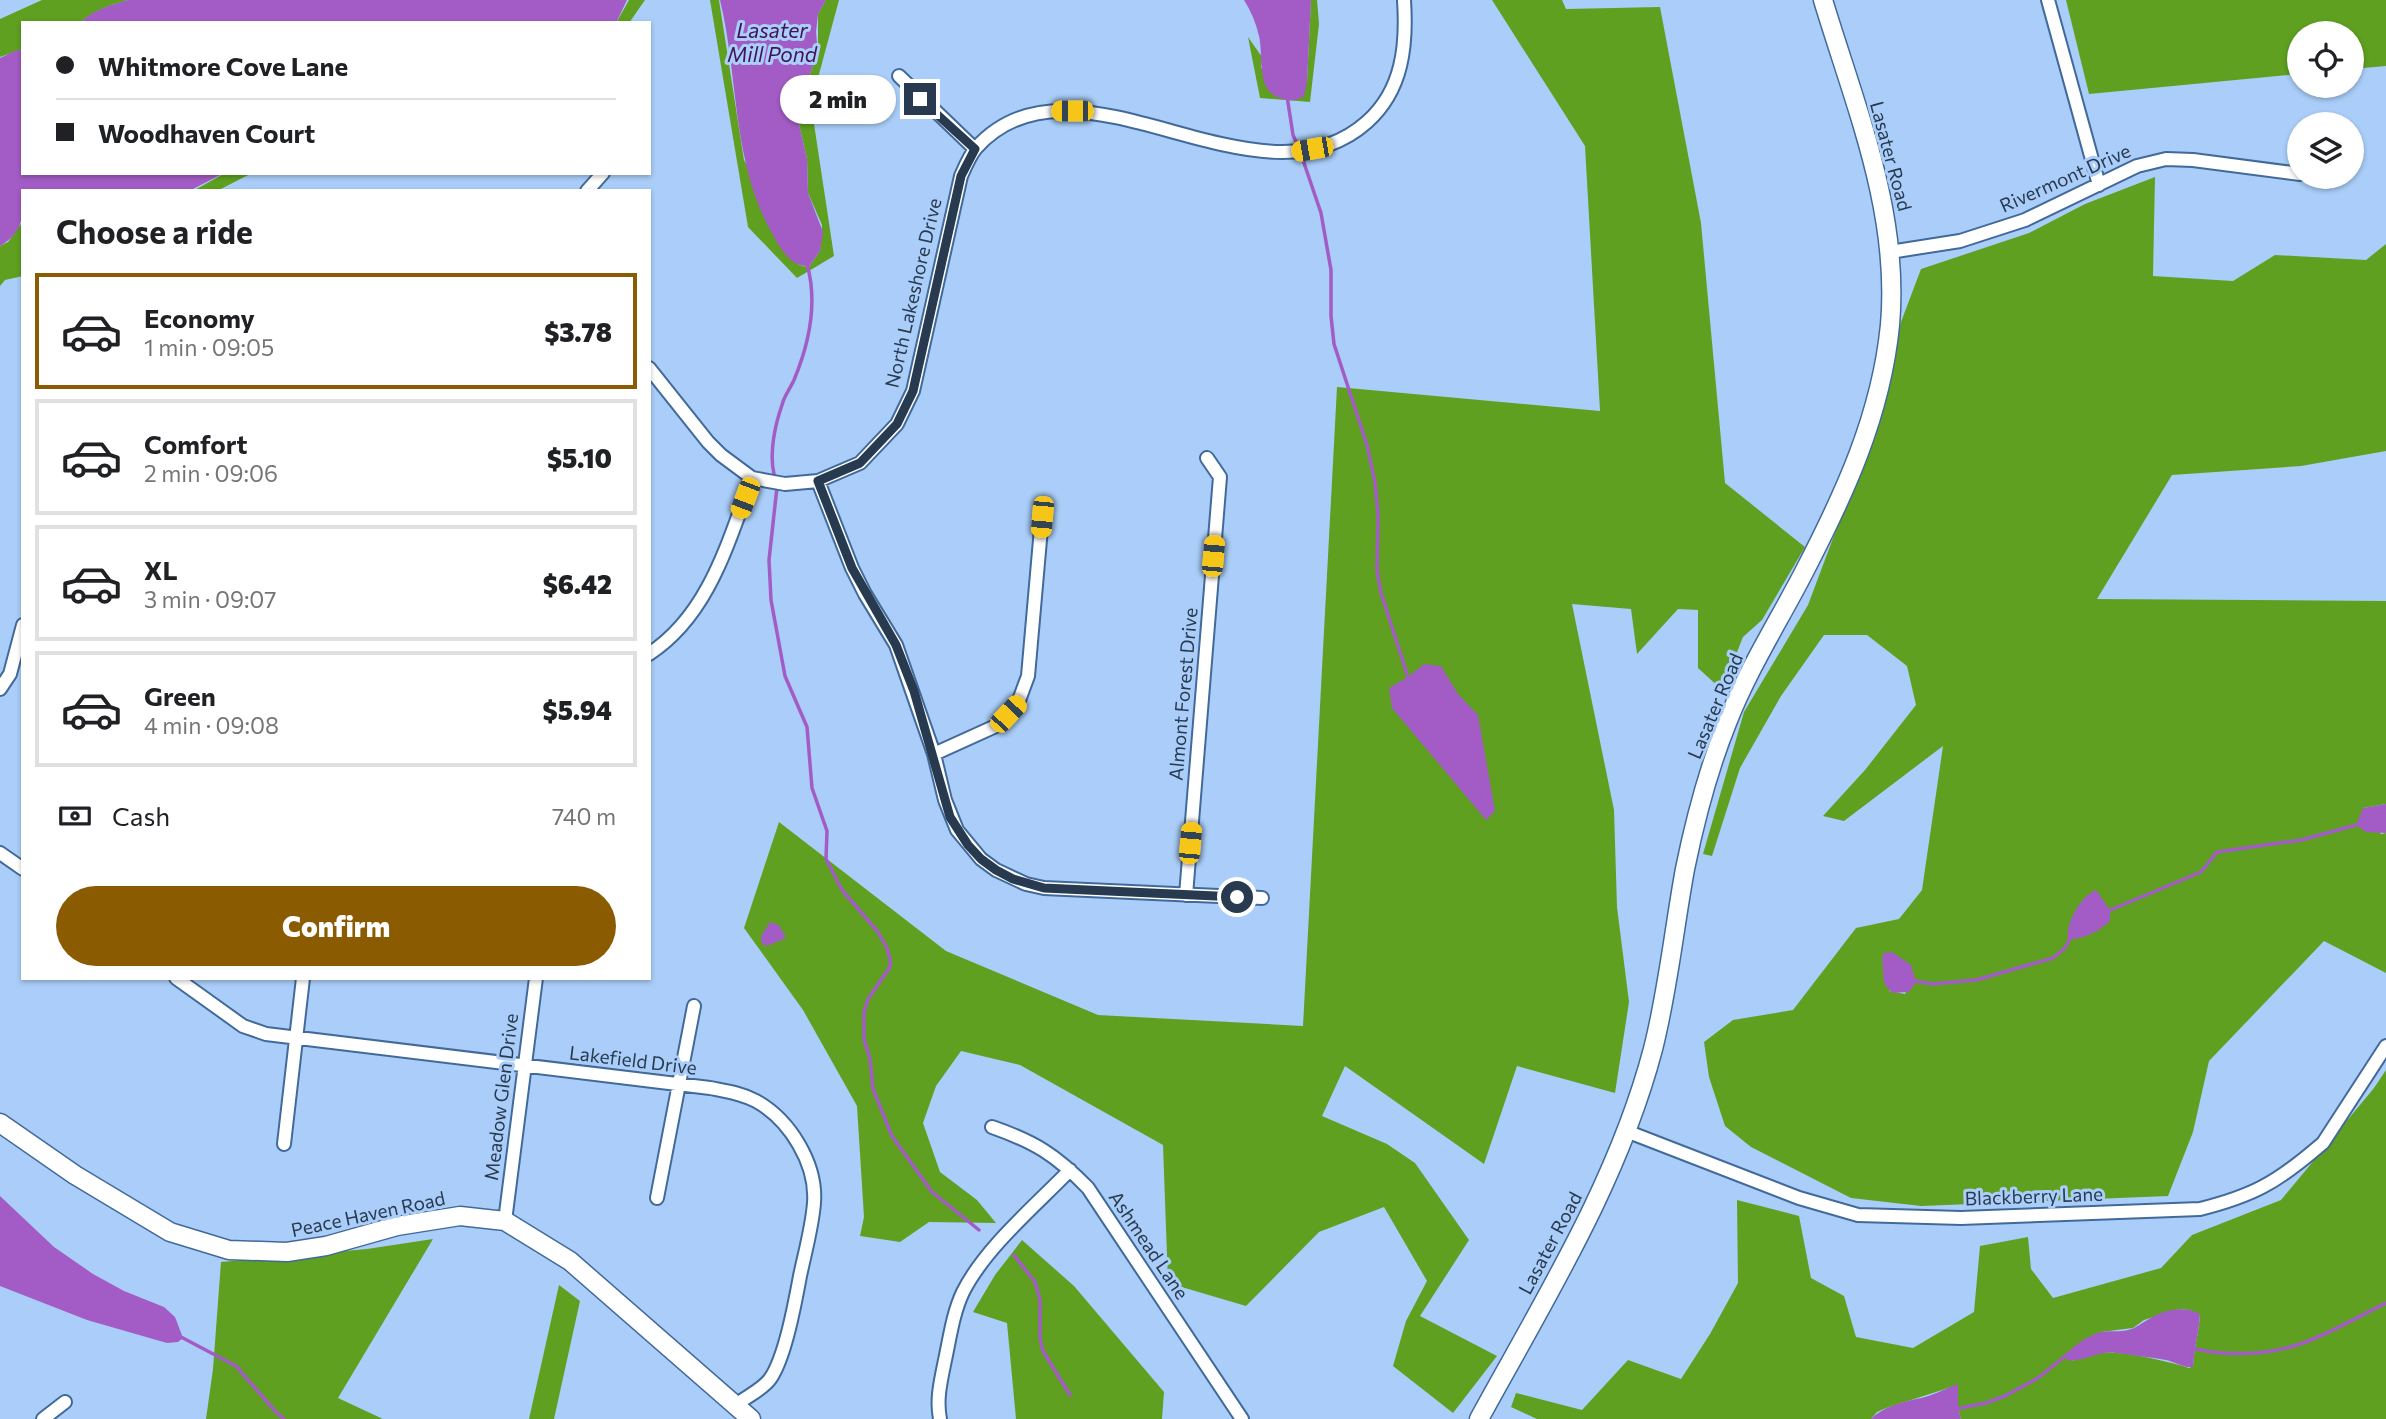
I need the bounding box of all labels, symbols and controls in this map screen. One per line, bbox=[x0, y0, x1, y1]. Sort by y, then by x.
water label: Lasater Mill Pond bbox=[727, 17, 818, 66]
map controls bbox=[2287, 21, 2364, 189]
button: locate bbox=[2287, 21, 2364, 98]
text: Whitmore Cove Lane bbox=[98, 50, 348, 81]
callout: 2 min bbox=[780, 74, 895, 124]
route end bbox=[904, 83, 936, 115]
text: 2 min bbox=[809, 85, 867, 113]
street label: Lasater Road bbox=[1866, 98, 1917, 213]
car bbox=[1052, 101, 1094, 122]
button: layers bbox=[2287, 112, 2364, 189]
text: Woodhaven Court bbox=[98, 117, 315, 148]
car bbox=[1290, 135, 1335, 163]
street label: Rivermont Drive bbox=[1996, 138, 2134, 217]
street label: North Lakeshore Drive bbox=[879, 196, 946, 390]
text: Choose a ride bbox=[56, 211, 253, 251]
icon: car bbox=[60, 300, 123, 363]
text: Economy bbox=[144, 302, 255, 333]
text: $3.78 bbox=[544, 316, 612, 347]
text: 1 min · 09:05 bbox=[144, 333, 274, 361]
icon: car bbox=[60, 426, 123, 489]
text: Comfort bbox=[144, 428, 247, 459]
text: $5.10 bbox=[547, 442, 612, 473]
text: 2 min · 09:06 bbox=[144, 459, 278, 487]
car bbox=[728, 475, 763, 521]
car bbox=[1030, 495, 1055, 539]
car bbox=[1201, 534, 1226, 578]
icon: car bbox=[60, 552, 123, 615]
text: XL bbox=[144, 554, 178, 585]
text: $6.42 bbox=[543, 568, 612, 599]
text: 3 min · 09:07 bbox=[144, 585, 276, 613]
street label: Almont Forest Drive bbox=[1163, 607, 1202, 781]
street label: Lasater Road bbox=[1682, 649, 1747, 762]
icon: car bbox=[60, 678, 123, 741]
text: Green bbox=[144, 680, 216, 711]
car bbox=[986, 691, 1031, 737]
text: $5.94 bbox=[543, 694, 612, 725]
text: 4 min · 09:08 bbox=[144, 711, 279, 739]
icon: cash bbox=[56, 797, 94, 835]
text: Cash bbox=[112, 800, 170, 831]
text: 740 m bbox=[552, 802, 616, 830]
car bbox=[1178, 821, 1203, 865]
route start bbox=[1221, 881, 1253, 913]
button: Confirm bbox=[56, 886, 616, 966]
street label: Meadow Glen Drive bbox=[479, 1012, 522, 1182]
street label: Lakefield Drive bbox=[568, 1040, 698, 1079]
street label: Blackberry Lane bbox=[1964, 1182, 2104, 1209]
street label: Peace Haven Road bbox=[289, 1186, 447, 1241]
street label: Ashmead Lane bbox=[1105, 1186, 1194, 1303]
street label: Lasater Road bbox=[1513, 1188, 1586, 1298]

